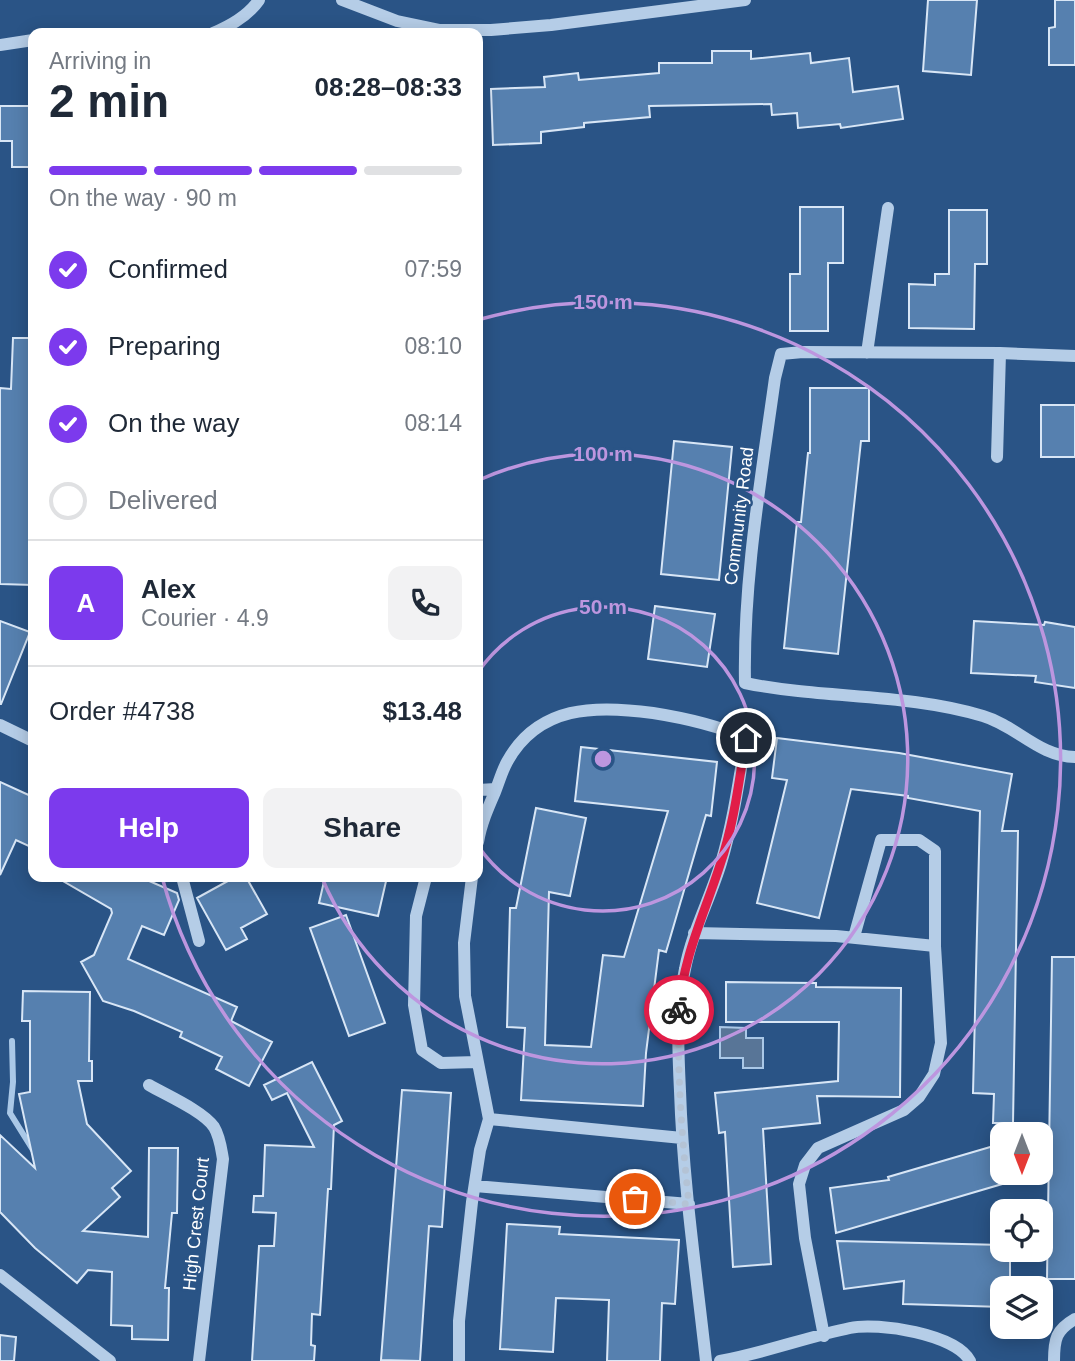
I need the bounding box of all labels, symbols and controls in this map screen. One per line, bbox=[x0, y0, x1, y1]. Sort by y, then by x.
text: Arriving in bbox=[49, 48, 151, 74]
text: 08:28–08:33 bbox=[315, 72, 462, 102]
text: 2 min bbox=[49, 75, 169, 127]
text: On the way · 90 m bbox=[49, 185, 237, 211]
icon: check bbox=[49, 251, 87, 289]
text: Confirmed bbox=[108, 254, 228, 284]
text: 07:59 bbox=[404, 256, 462, 282]
text: 150 m bbox=[573, 290, 633, 313]
icon: check bbox=[49, 328, 87, 366]
text: Preparing bbox=[108, 331, 221, 361]
text: 08:10 bbox=[404, 333, 462, 359]
icon: check bbox=[49, 405, 87, 443]
text: On the way bbox=[108, 408, 240, 438]
text: 08:14 bbox=[404, 410, 462, 436]
text: 100 m bbox=[573, 442, 633, 465]
street label: Community Road bbox=[721, 446, 757, 586]
text: Delivered bbox=[108, 485, 218, 515]
button: phone bbox=[388, 566, 462, 640]
text: Alex bbox=[141, 574, 196, 604]
text: A bbox=[77, 588, 95, 618]
text: 50 m bbox=[579, 595, 627, 618]
text: Courier · 4.9 bbox=[141, 605, 269, 631]
text: Order #4738 bbox=[49, 696, 195, 726]
text: $13.48 bbox=[382, 696, 462, 726]
pin bbox=[716, 708, 776, 768]
icon: home bbox=[727, 719, 765, 757]
centre of rings bbox=[591, 747, 615, 771]
button: Help bbox=[49, 788, 249, 868]
button: Share bbox=[263, 788, 462, 868]
courier bbox=[644, 975, 714, 1045]
icon: bike bbox=[660, 991, 698, 1029]
north arrow bbox=[990, 1122, 1054, 1185]
map controls bbox=[990, 1122, 1053, 1339]
street label: High Crest Court bbox=[179, 1156, 213, 1292]
pin bbox=[605, 1169, 665, 1229]
icon: bag bbox=[616, 1180, 654, 1218]
button: locate bbox=[990, 1199, 1053, 1262]
button: layers bbox=[990, 1276, 1053, 1339]

